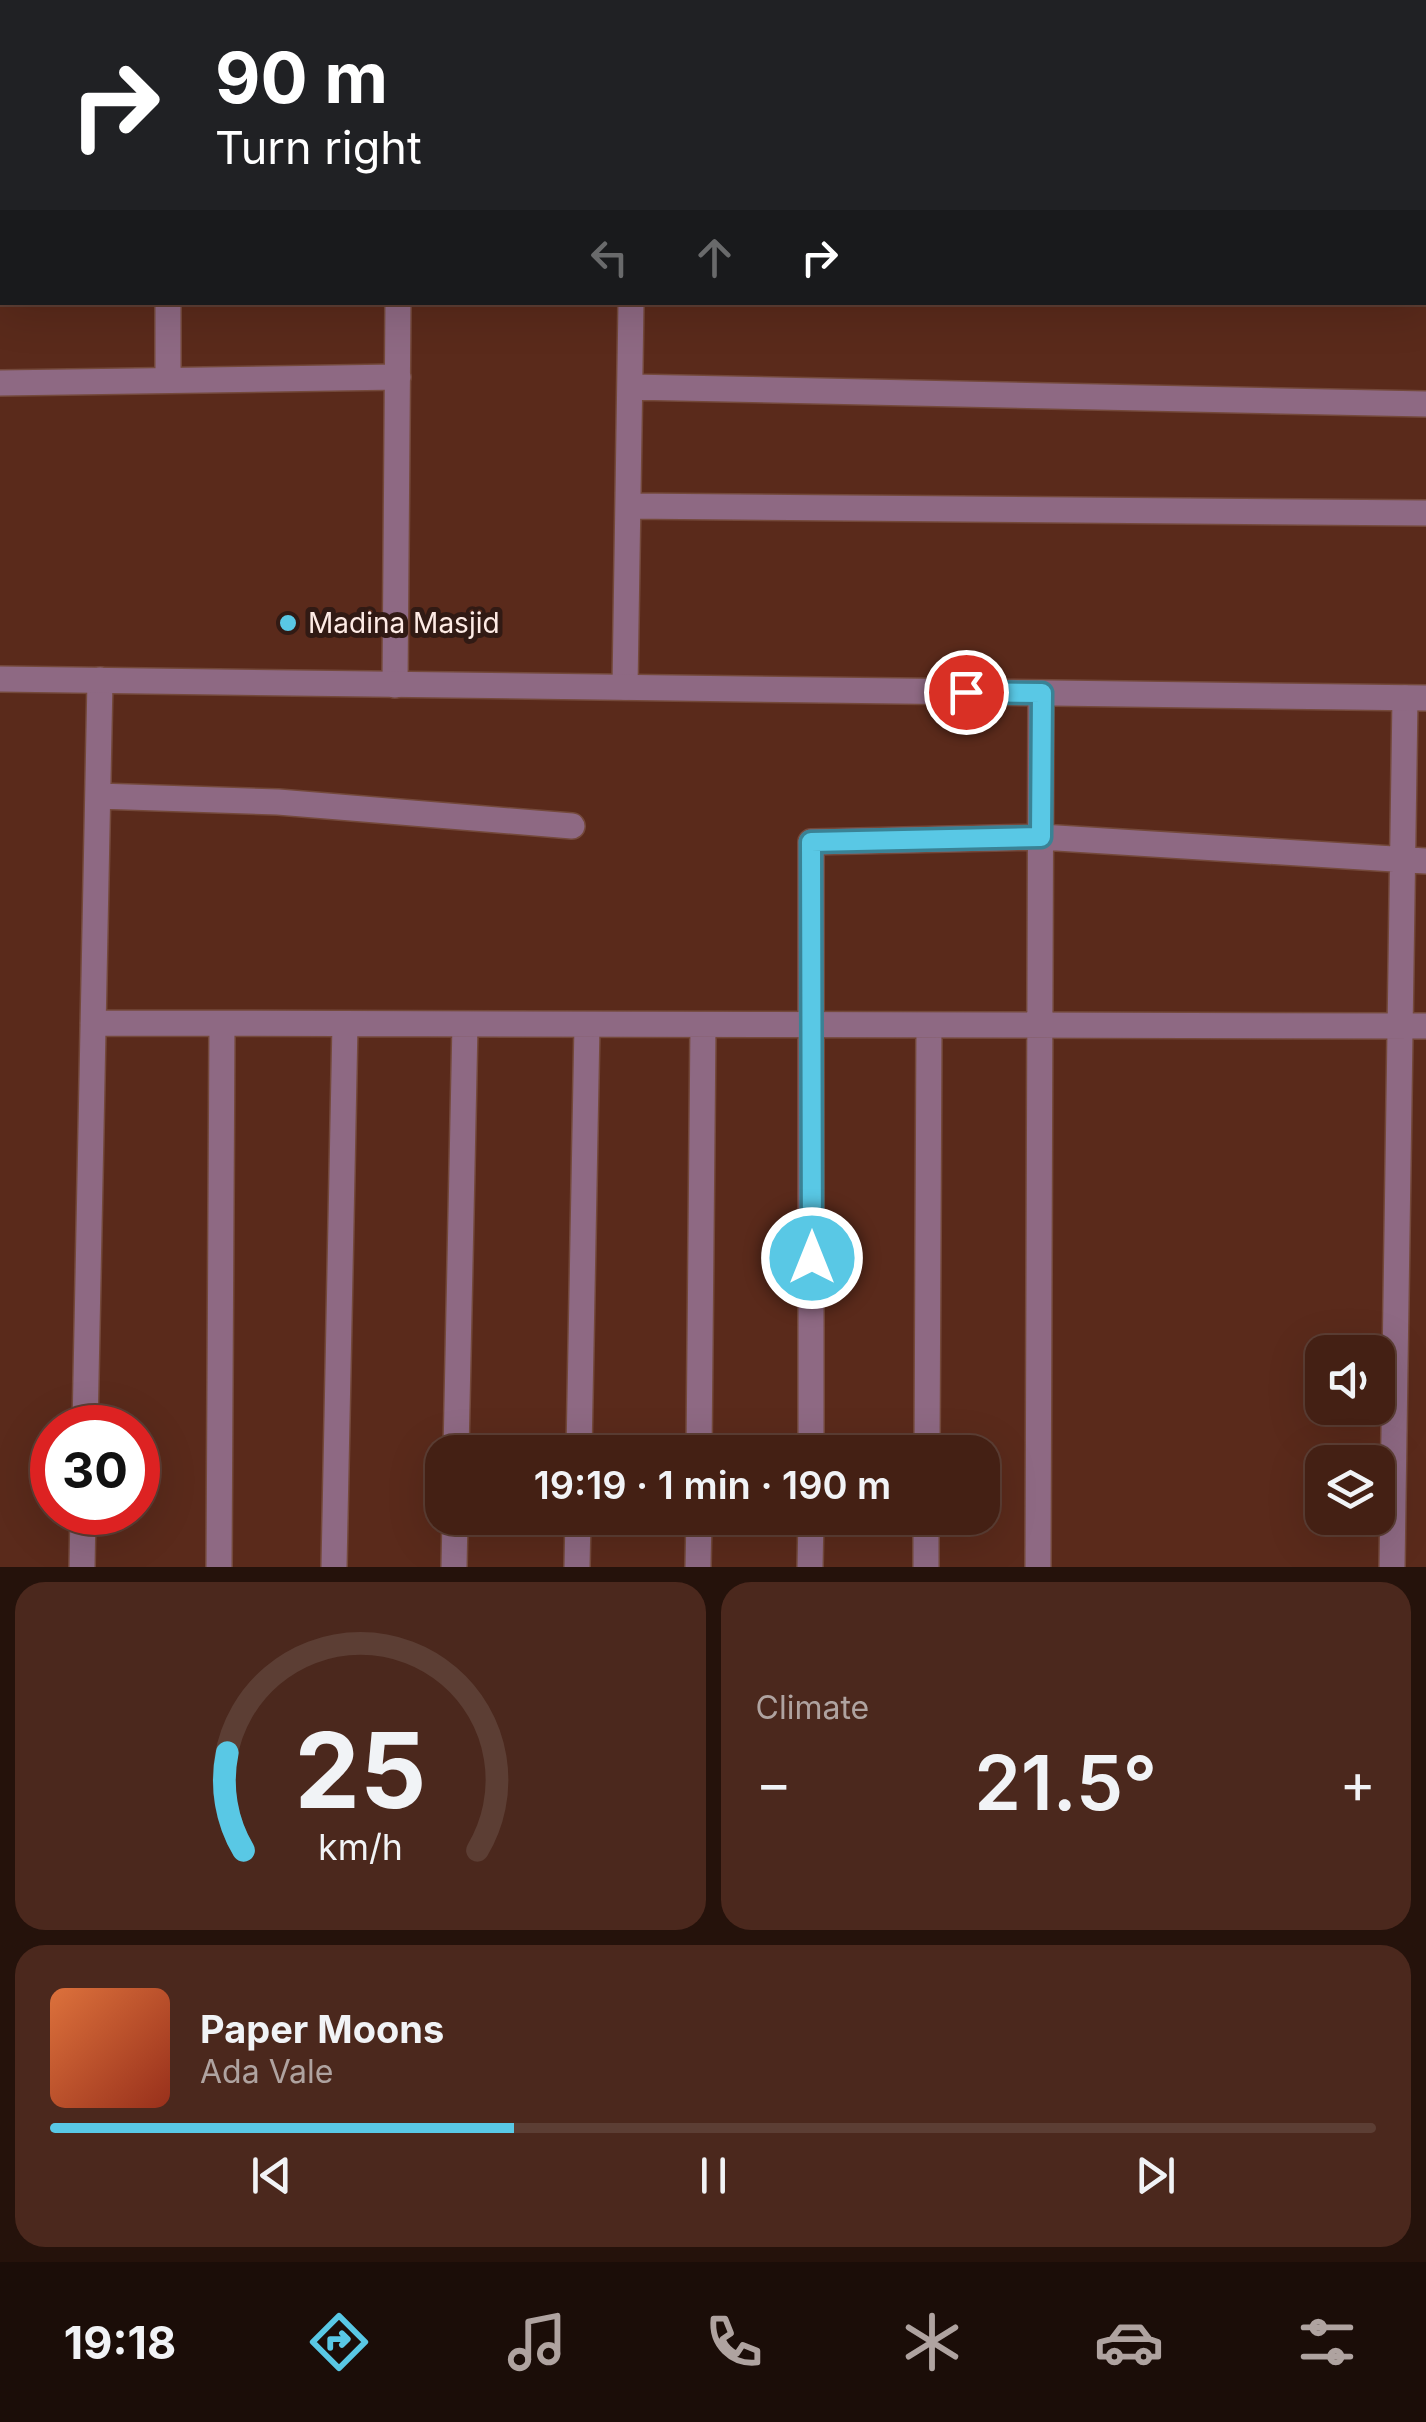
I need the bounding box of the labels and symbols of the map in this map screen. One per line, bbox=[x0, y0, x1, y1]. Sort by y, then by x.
place label: Madina Masjid bbox=[308, 606, 500, 640]
marker: Madina Masjid bbox=[277, 612, 299, 634]
pin bbox=[924, 650, 1009, 735]
position arrow bbox=[760, 1206, 864, 1310]
speed limit sign: 30 bbox=[30, 1405, 160, 1535]

